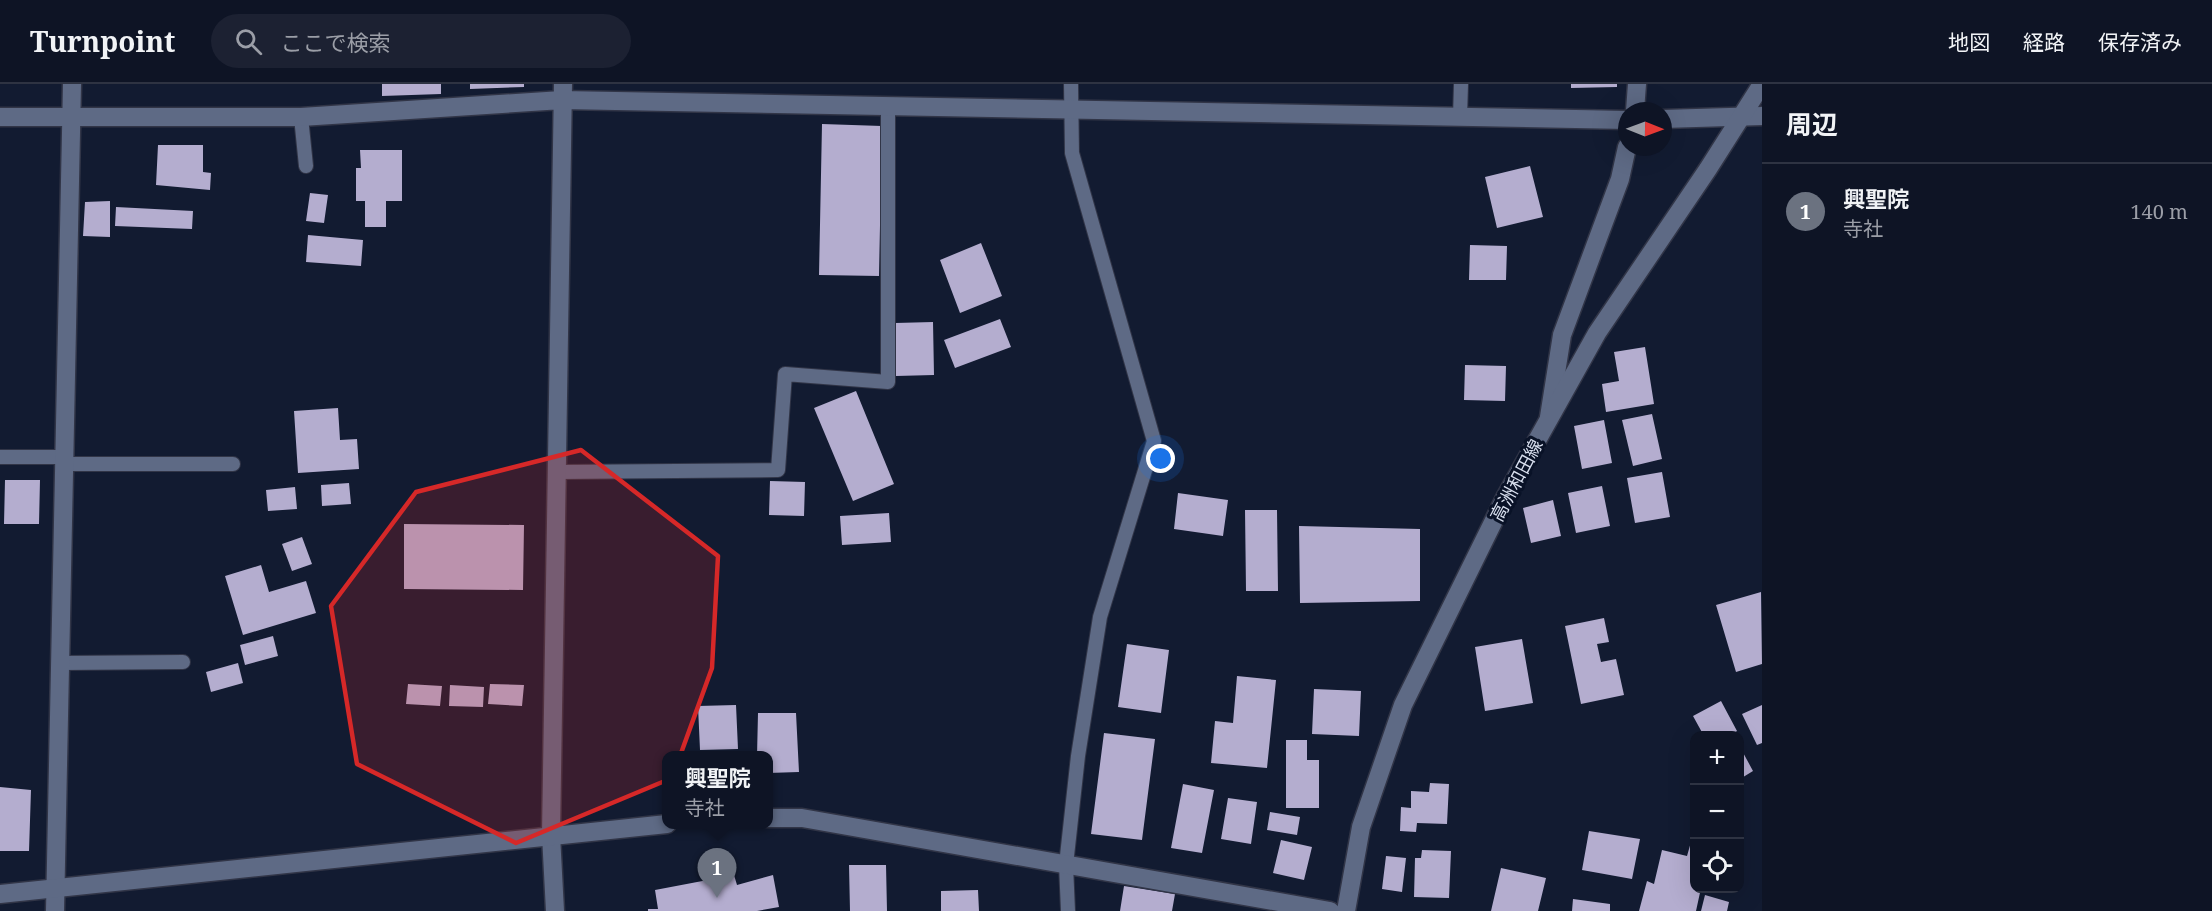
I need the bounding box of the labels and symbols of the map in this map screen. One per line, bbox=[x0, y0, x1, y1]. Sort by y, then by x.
north arrow bbox=[1618, 102, 1672, 156]
street label: 高洲和田線 bbox=[1484, 435, 1548, 525]
your location bbox=[1146, 444, 1175, 473]
pin: 1 bbox=[698, 848, 736, 898]

